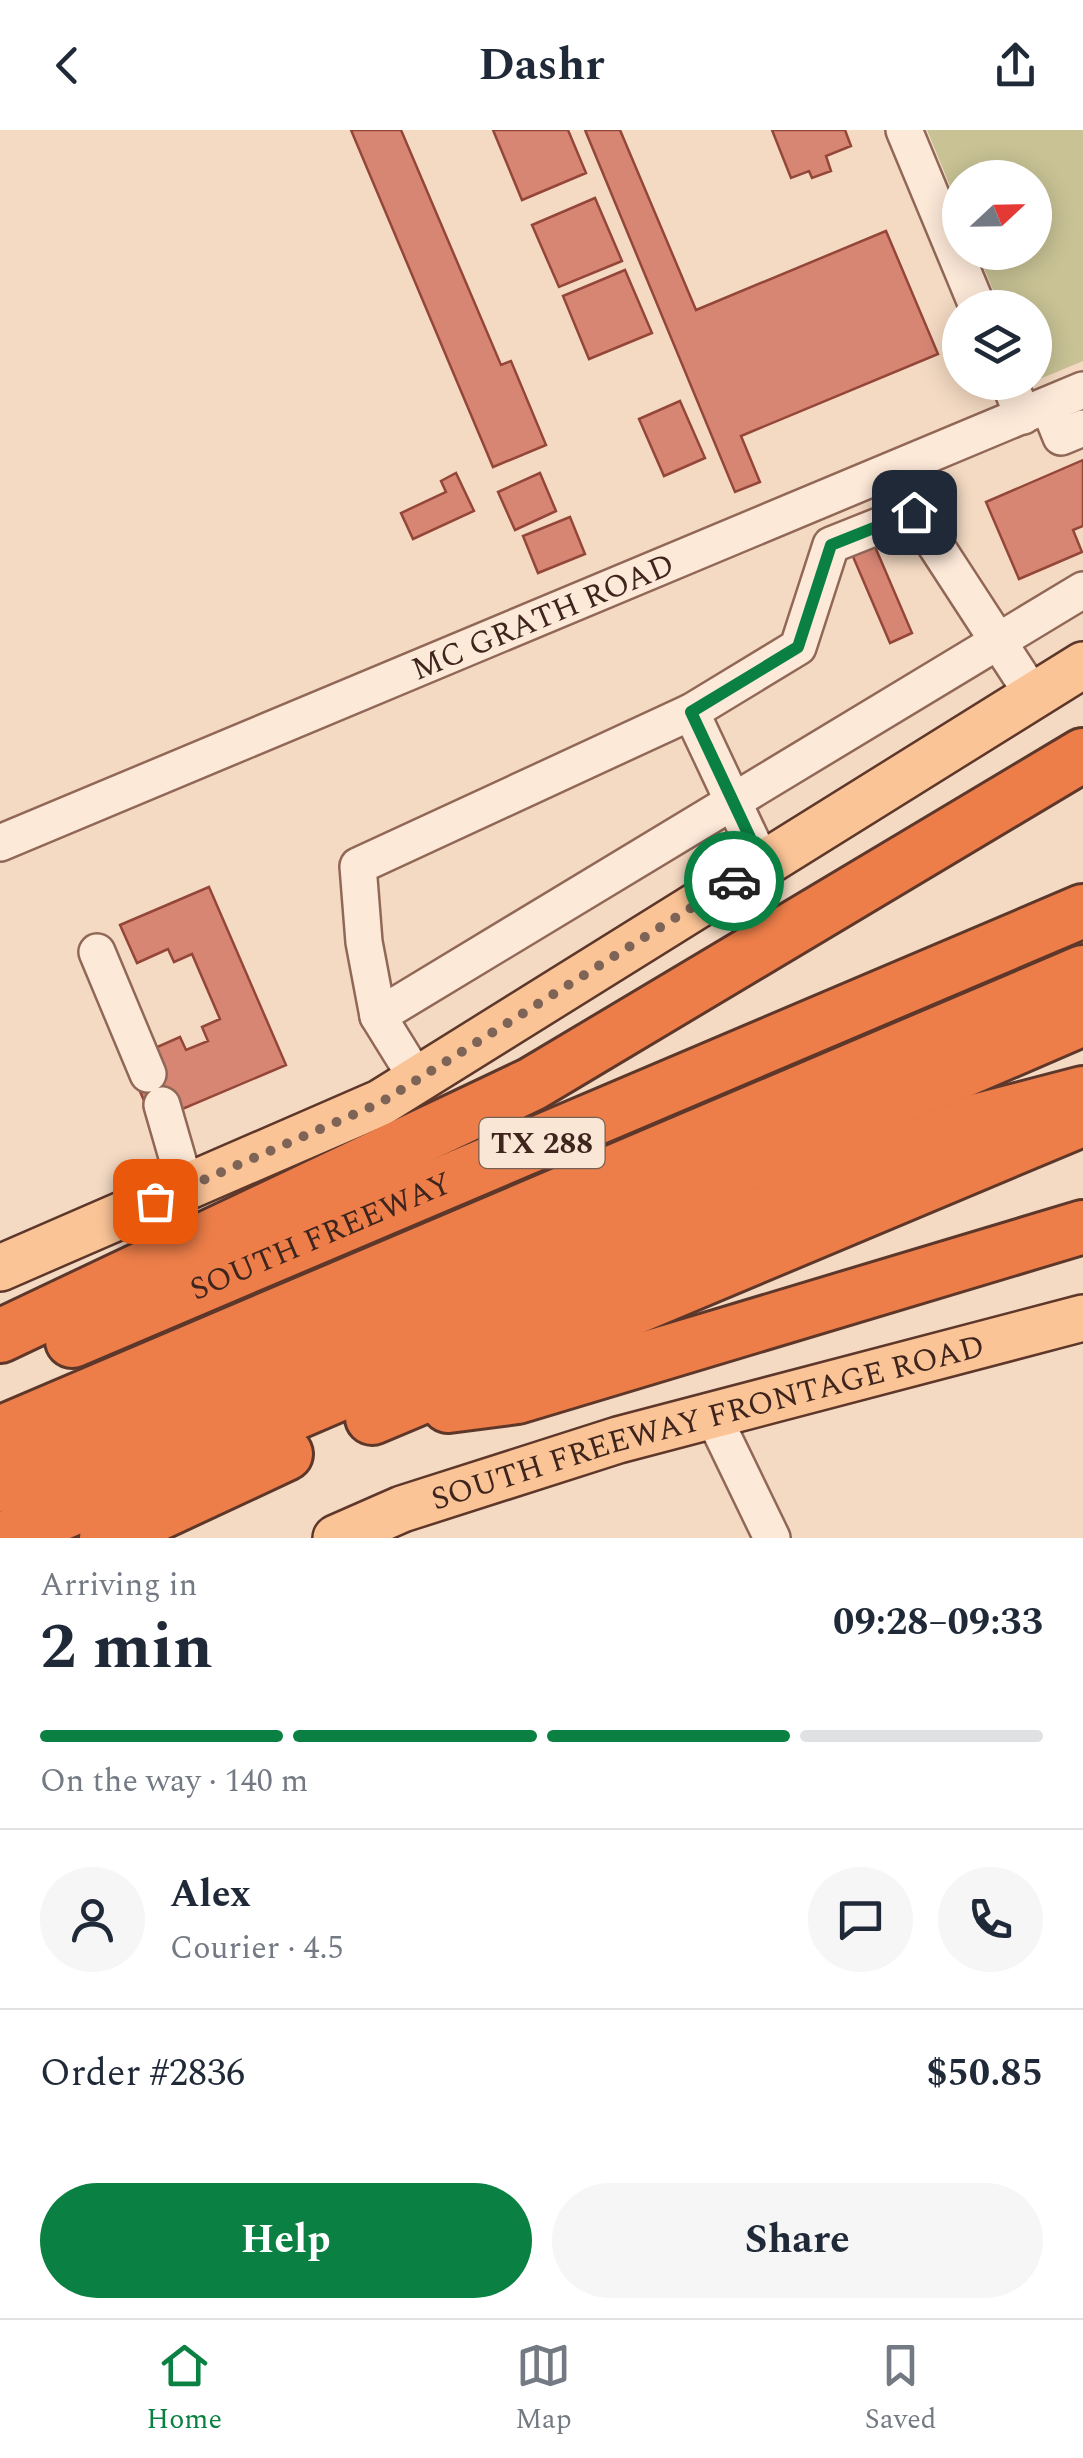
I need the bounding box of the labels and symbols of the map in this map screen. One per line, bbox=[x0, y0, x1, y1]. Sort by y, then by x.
north arrow bbox=[942, 160, 1052, 270]
pin bbox=[872, 470, 957, 555]
street label: MC GRATH ROAD bbox=[404, 541, 682, 694]
courier bbox=[684, 831, 784, 931]
road number: TX 288 bbox=[480, 1118, 604, 1168]
pin bbox=[113, 1159, 198, 1244]
street label: SOUTH FREEWAY bbox=[182, 1159, 460, 1314]
street label: SOUTH FREEWAY FRONTAGE ROAD bbox=[425, 1322, 990, 1524]

